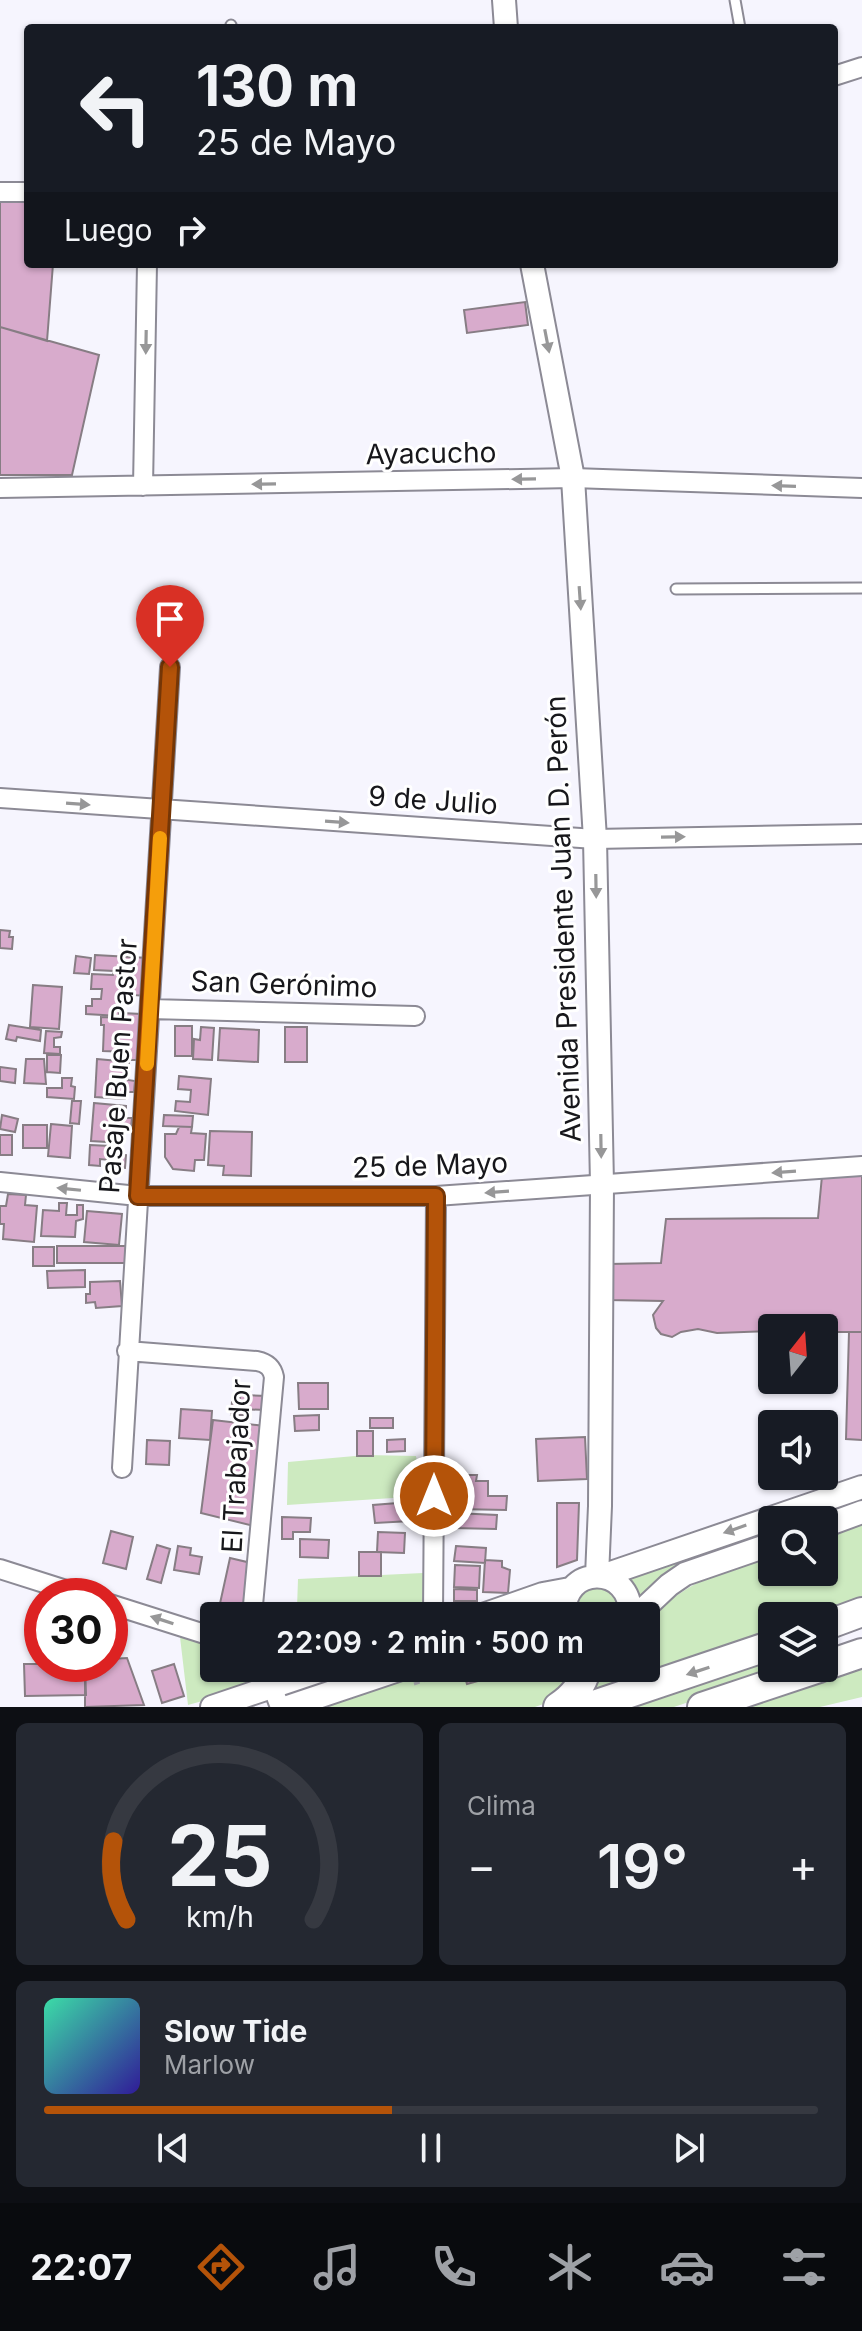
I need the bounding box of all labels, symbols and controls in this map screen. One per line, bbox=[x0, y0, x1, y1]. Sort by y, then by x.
text: 130 m bbox=[196, 52, 358, 120]
icon: left bbox=[64, 56, 168, 160]
text: 25 de Mayo bbox=[196, 120, 396, 164]
icon: right bbox=[169, 208, 213, 252]
text: Luego bbox=[64, 212, 153, 248]
one-way arrow bbox=[541, 328, 553, 353]
one-way arrow bbox=[140, 330, 152, 355]
street label: Ayacucho bbox=[365, 435, 497, 471]
one-way arrow bbox=[511, 473, 536, 485]
one-way arrow bbox=[251, 477, 276, 490]
one-way arrow bbox=[771, 479, 796, 492]
pin bbox=[136, 585, 204, 667]
one-way arrow bbox=[574, 586, 587, 611]
icon: arrive bbox=[148, 597, 192, 641]
street label: Avenida Presidente Juan D. Perón bbox=[538, 695, 588, 1143]
street label: 9 de Julio bbox=[367, 779, 499, 821]
one-way arrow bbox=[66, 798, 91, 811]
one-way arrow bbox=[325, 816, 350, 829]
one-way arrow bbox=[661, 831, 686, 844]
one-way arrow bbox=[590, 874, 602, 899]
street label: Pasaje Buen Pastor bbox=[92, 937, 144, 1195]
street label: San Gerónimo bbox=[190, 964, 378, 1004]
one-way arrow bbox=[595, 1134, 607, 1159]
street label: 25 de Mayo bbox=[352, 1145, 508, 1185]
one-way arrow bbox=[771, 1166, 796, 1179]
one-way arrow bbox=[56, 1182, 81, 1195]
one-way arrow bbox=[484, 1186, 509, 1199]
north arrow bbox=[758, 1314, 838, 1394]
map controls bbox=[758, 1314, 838, 1682]
street label: El Trabajador bbox=[214, 1378, 258, 1554]
button: sound bbox=[758, 1410, 838, 1490]
position arrow bbox=[392, 1454, 476, 1538]
button: search bbox=[758, 1506, 838, 1586]
one-way arrow bbox=[723, 1524, 747, 1536]
speed limit sign: 30 bbox=[24, 1578, 128, 1682]
button: layers bbox=[758, 1602, 838, 1682]
one-way arrow bbox=[150, 1614, 174, 1626]
text: 22:09 · 2 min · 500 m bbox=[276, 1624, 584, 1660]
one-way arrow bbox=[686, 1665, 710, 1678]
text: Clima bbox=[467, 1790, 536, 1821]
text: 25 bbox=[167, 1805, 272, 1906]
text: 19° bbox=[597, 1830, 688, 1902]
text: − bbox=[467, 1839, 496, 1893]
text: + bbox=[789, 1839, 818, 1893]
text: km/h bbox=[186, 1899, 253, 1934]
text: Slow Tide bbox=[164, 2013, 307, 2049]
text: Marlow bbox=[164, 2049, 255, 2080]
icon: previous bbox=[151, 2126, 195, 2170]
icon: pause bbox=[409, 2126, 453, 2170]
icon: next bbox=[667, 2126, 711, 2170]
icon: directions bbox=[193, 2239, 249, 2295]
icon: music bbox=[309, 2239, 365, 2295]
icon: phone bbox=[426, 2239, 482, 2295]
icon: climate bbox=[542, 2239, 598, 2295]
icon: car bbox=[659, 2239, 715, 2295]
icon: filters bbox=[776, 2239, 832, 2295]
text: 22:07 bbox=[30, 2245, 132, 2289]

